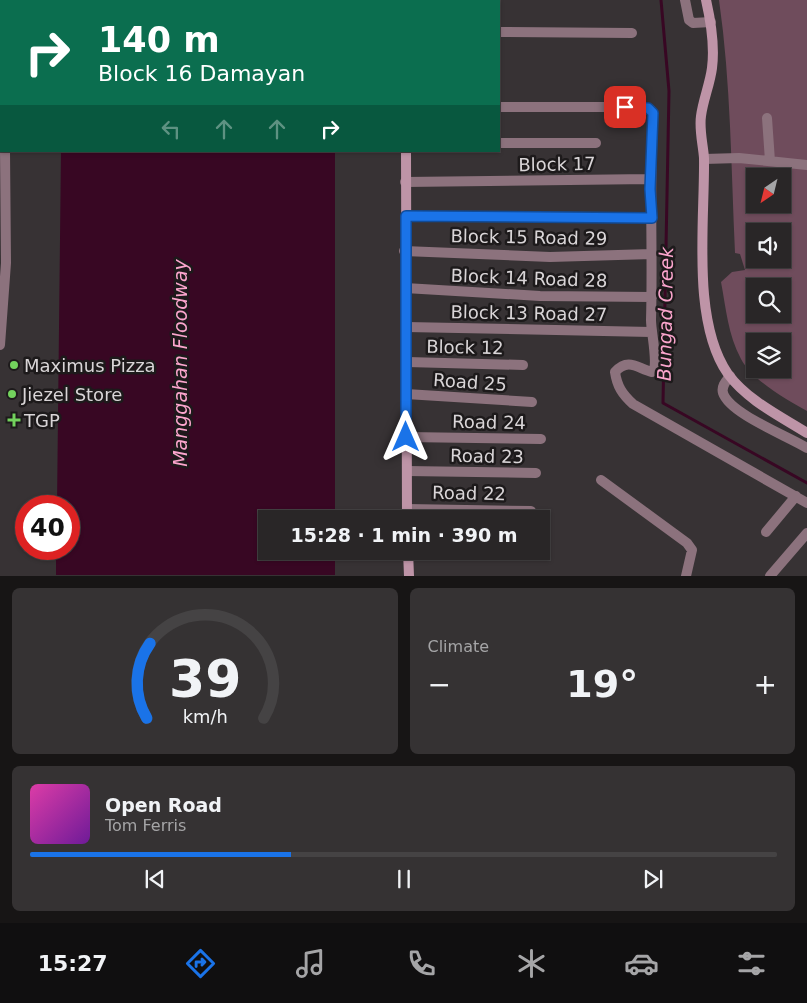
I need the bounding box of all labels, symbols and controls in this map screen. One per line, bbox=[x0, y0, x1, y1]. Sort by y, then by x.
icon: right bbox=[15, 20, 80, 85]
text: 140 m bbox=[98, 20, 220, 60]
text: Block 16 Damayan bbox=[98, 61, 305, 86]
pin bbox=[604, 86, 646, 128]
icon: arrive bbox=[611, 93, 639, 121]
icon: left bbox=[157, 115, 185, 143]
icon: ahead bbox=[210, 115, 238, 143]
icon: ahead bbox=[263, 115, 291, 143]
icon: right bbox=[316, 115, 344, 143]
street label: Block 17 bbox=[518, 153, 596, 175]
north arrow bbox=[746, 168, 791, 212]
map controls bbox=[746, 168, 791, 378]
button: sound bbox=[746, 223, 791, 268]
street label: Block 15 Road 29 bbox=[450, 225, 608, 249]
water label: Bungad Creek bbox=[653, 246, 677, 381]
water label: Manggahan Floodway bbox=[169, 258, 191, 467]
street label: Block 14 Road 28 bbox=[450, 265, 608, 291]
button: search bbox=[746, 278, 791, 323]
street label: Block 13 Road 27 bbox=[450, 301, 608, 325]
button: layers bbox=[746, 333, 791, 378]
street label: Block 12 bbox=[426, 336, 504, 358]
place label: Maximus Pizza bbox=[24, 355, 156, 376]
marker: Maximus Pizza bbox=[8, 359, 20, 371]
street label: Road 25 bbox=[432, 369, 508, 395]
place label: Jiezel Store bbox=[21, 384, 122, 405]
marker: Jiezel Store bbox=[6, 388, 18, 400]
place label: TGP bbox=[23, 410, 60, 431]
position arrow bbox=[379, 410, 431, 462]
street label: Road 24 bbox=[452, 411, 526, 433]
marker: TGP bbox=[8, 414, 20, 426]
street label: Road 23 bbox=[450, 445, 524, 467]
street label: Road 22 bbox=[432, 482, 506, 504]
speed limit sign: 40 bbox=[15, 495, 80, 560]
text: 15:28 · 1 min · 390 m bbox=[290, 524, 518, 546]
text: Climate bbox=[428, 637, 489, 656]
text: 39 bbox=[169, 649, 241, 709]
text: 19° bbox=[566, 662, 638, 706]
text: − bbox=[428, 668, 451, 701]
text: + bbox=[754, 668, 777, 701]
text: km/h bbox=[182, 706, 227, 727]
text: Open Road bbox=[105, 794, 222, 816]
text: Tom Ferris bbox=[105, 816, 186, 835]
icon: previous bbox=[141, 865, 169, 893]
icon: pause bbox=[390, 865, 418, 893]
icon: next bbox=[639, 865, 667, 893]
icon: directions bbox=[183, 946, 218, 981]
icon: music bbox=[293, 946, 328, 981]
icon: phone bbox=[404, 946, 439, 981]
icon: climate bbox=[514, 946, 549, 981]
icon: car bbox=[624, 946, 659, 981]
icon: filters bbox=[734, 946, 769, 981]
text: 15:27 bbox=[38, 951, 108, 976]

